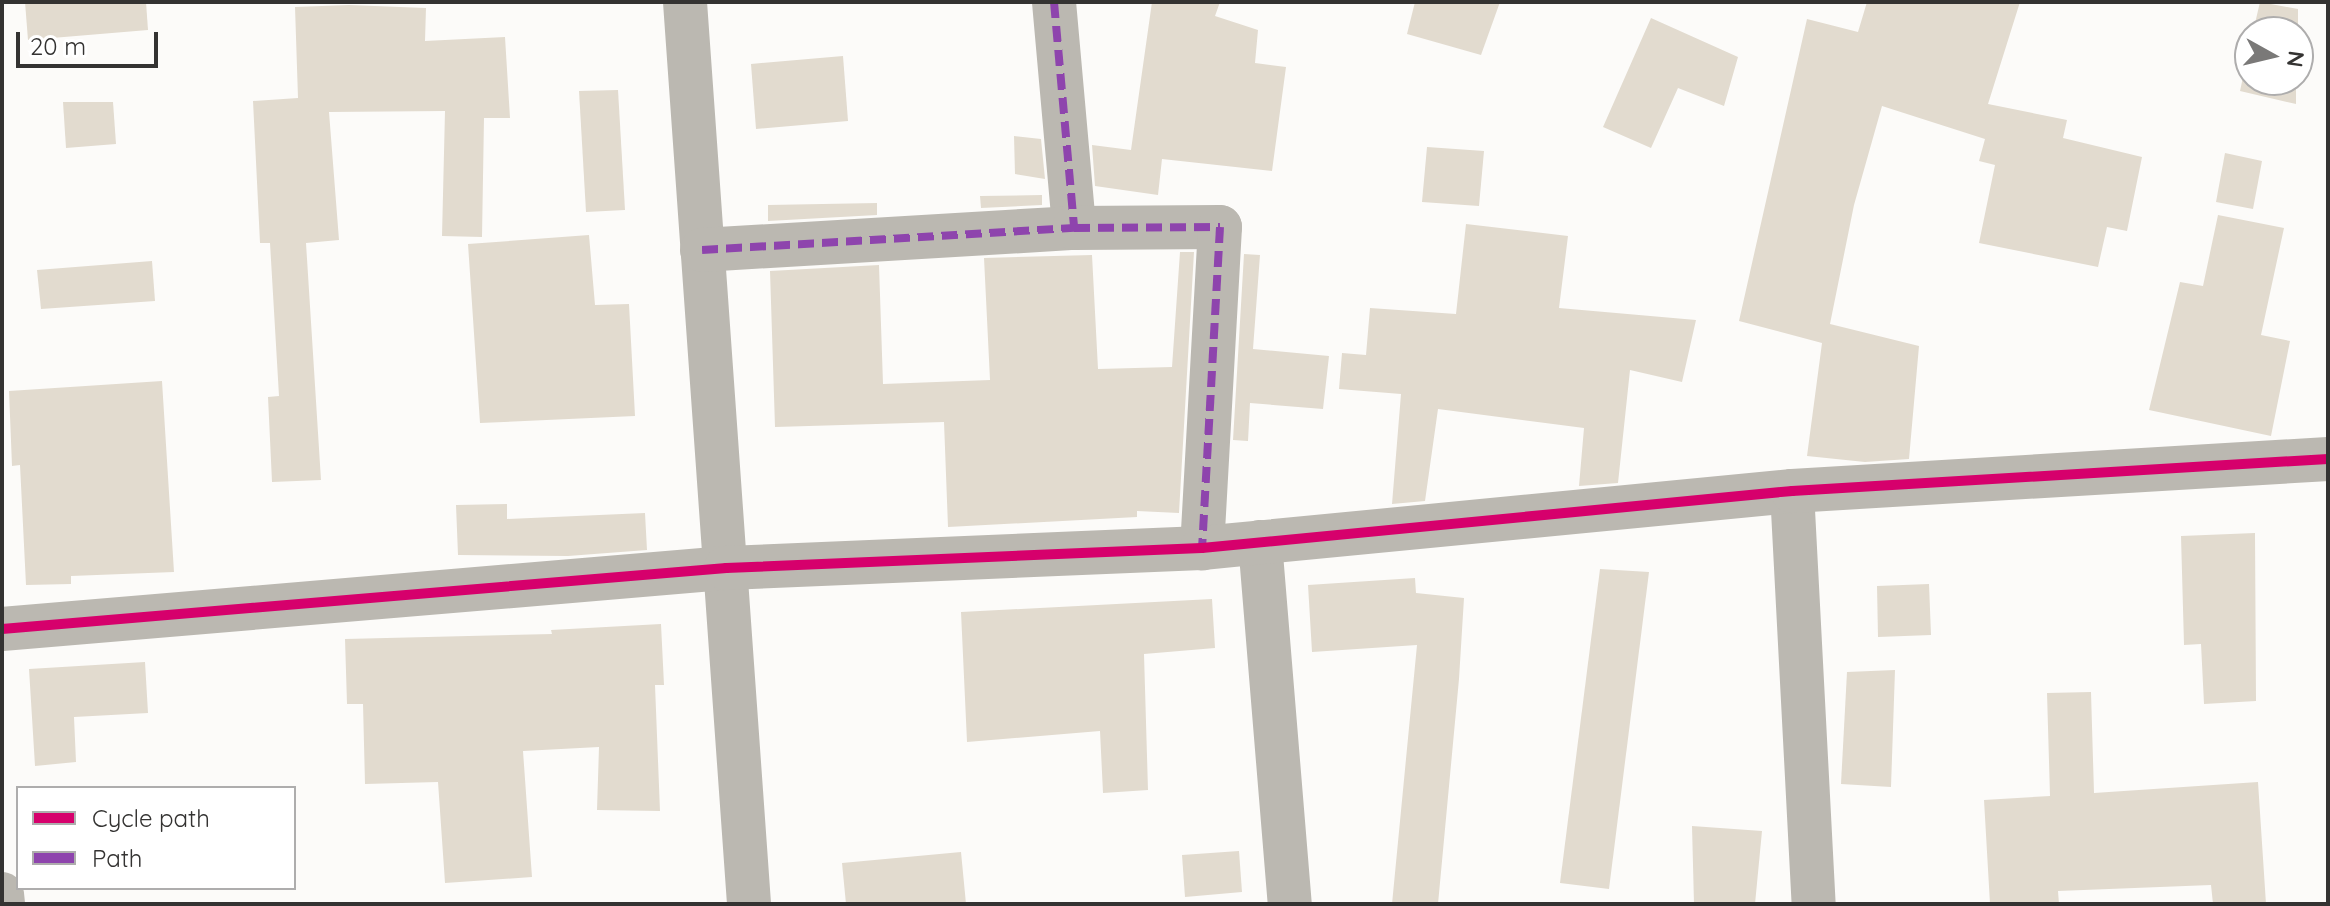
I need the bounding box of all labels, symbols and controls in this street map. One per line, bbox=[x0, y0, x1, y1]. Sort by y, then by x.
scale bar bbox=[20, 16, 162, 66]
north arrow bbox=[2234, 16, 2314, 96]
text: 20 m bbox=[30, 31, 86, 61]
text: N bbox=[2281, 49, 2311, 69]
legend bbox=[16, 786, 296, 890]
text: Cycle path bbox=[92, 803, 210, 833]
text: Path bbox=[92, 843, 143, 873]

